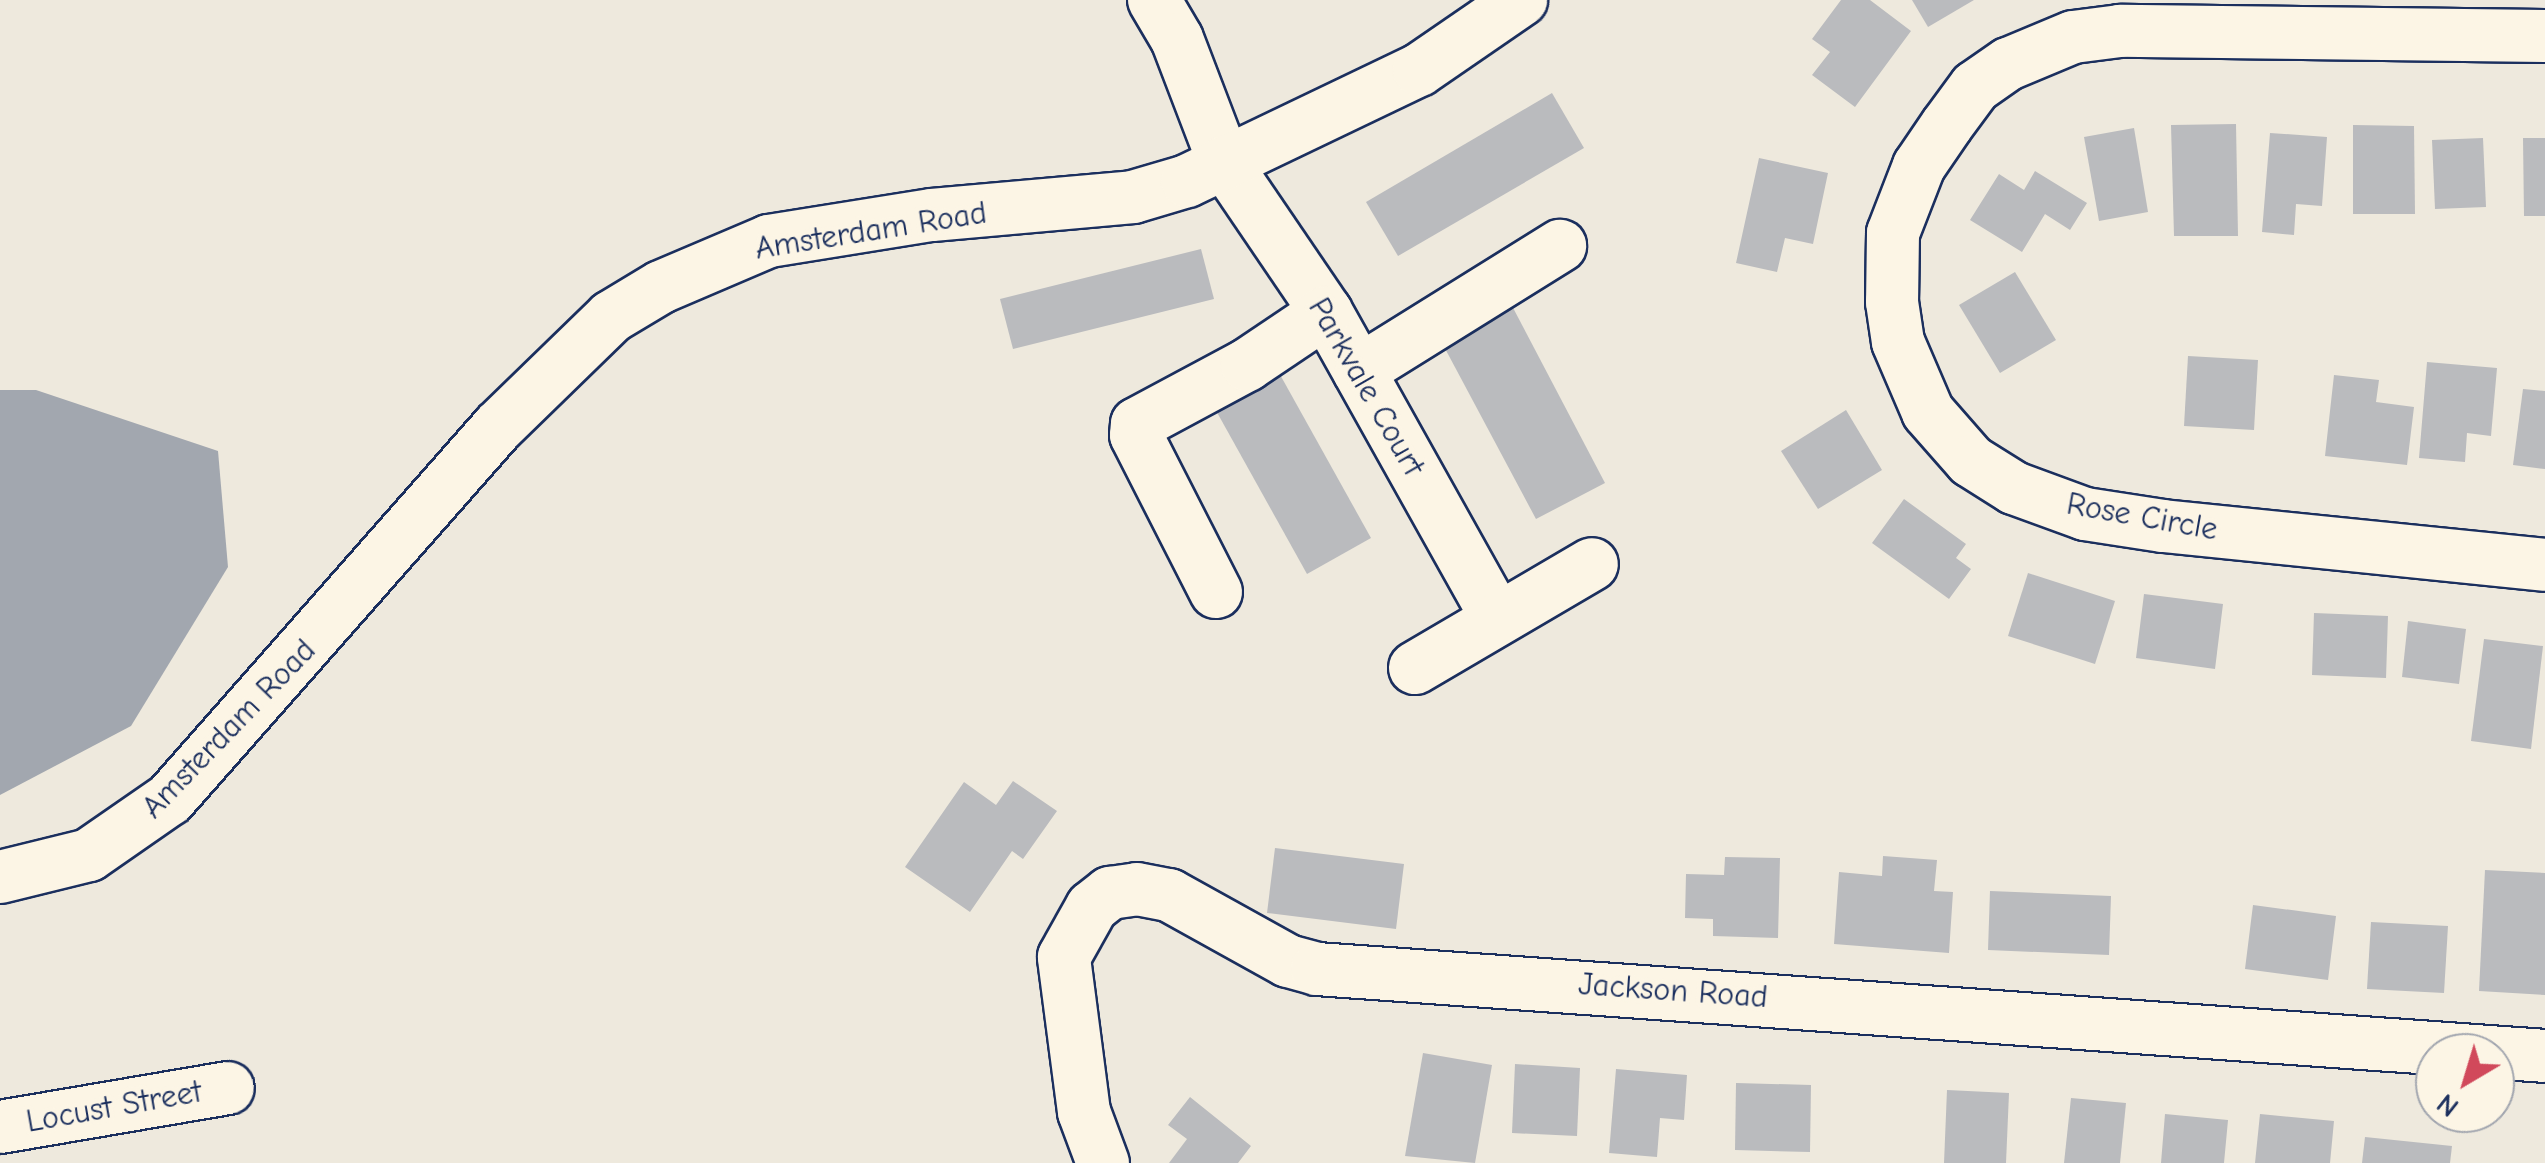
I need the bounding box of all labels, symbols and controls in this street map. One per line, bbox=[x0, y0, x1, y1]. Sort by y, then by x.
street label: Amsterdam Road bbox=[752, 194, 990, 268]
street label: Parkvale Court bbox=[1300, 291, 1432, 483]
street label: Rose Circle bbox=[2064, 485, 2220, 549]
street label: Amsterdam Road bbox=[134, 631, 324, 827]
street label: Jackson Road bbox=[1577, 965, 1769, 1017]
north arrow bbox=[2415, 1033, 2515, 1133]
street label: Locust Street bbox=[23, 1073, 205, 1141]
text: N bbox=[2431, 1087, 2465, 1123]

